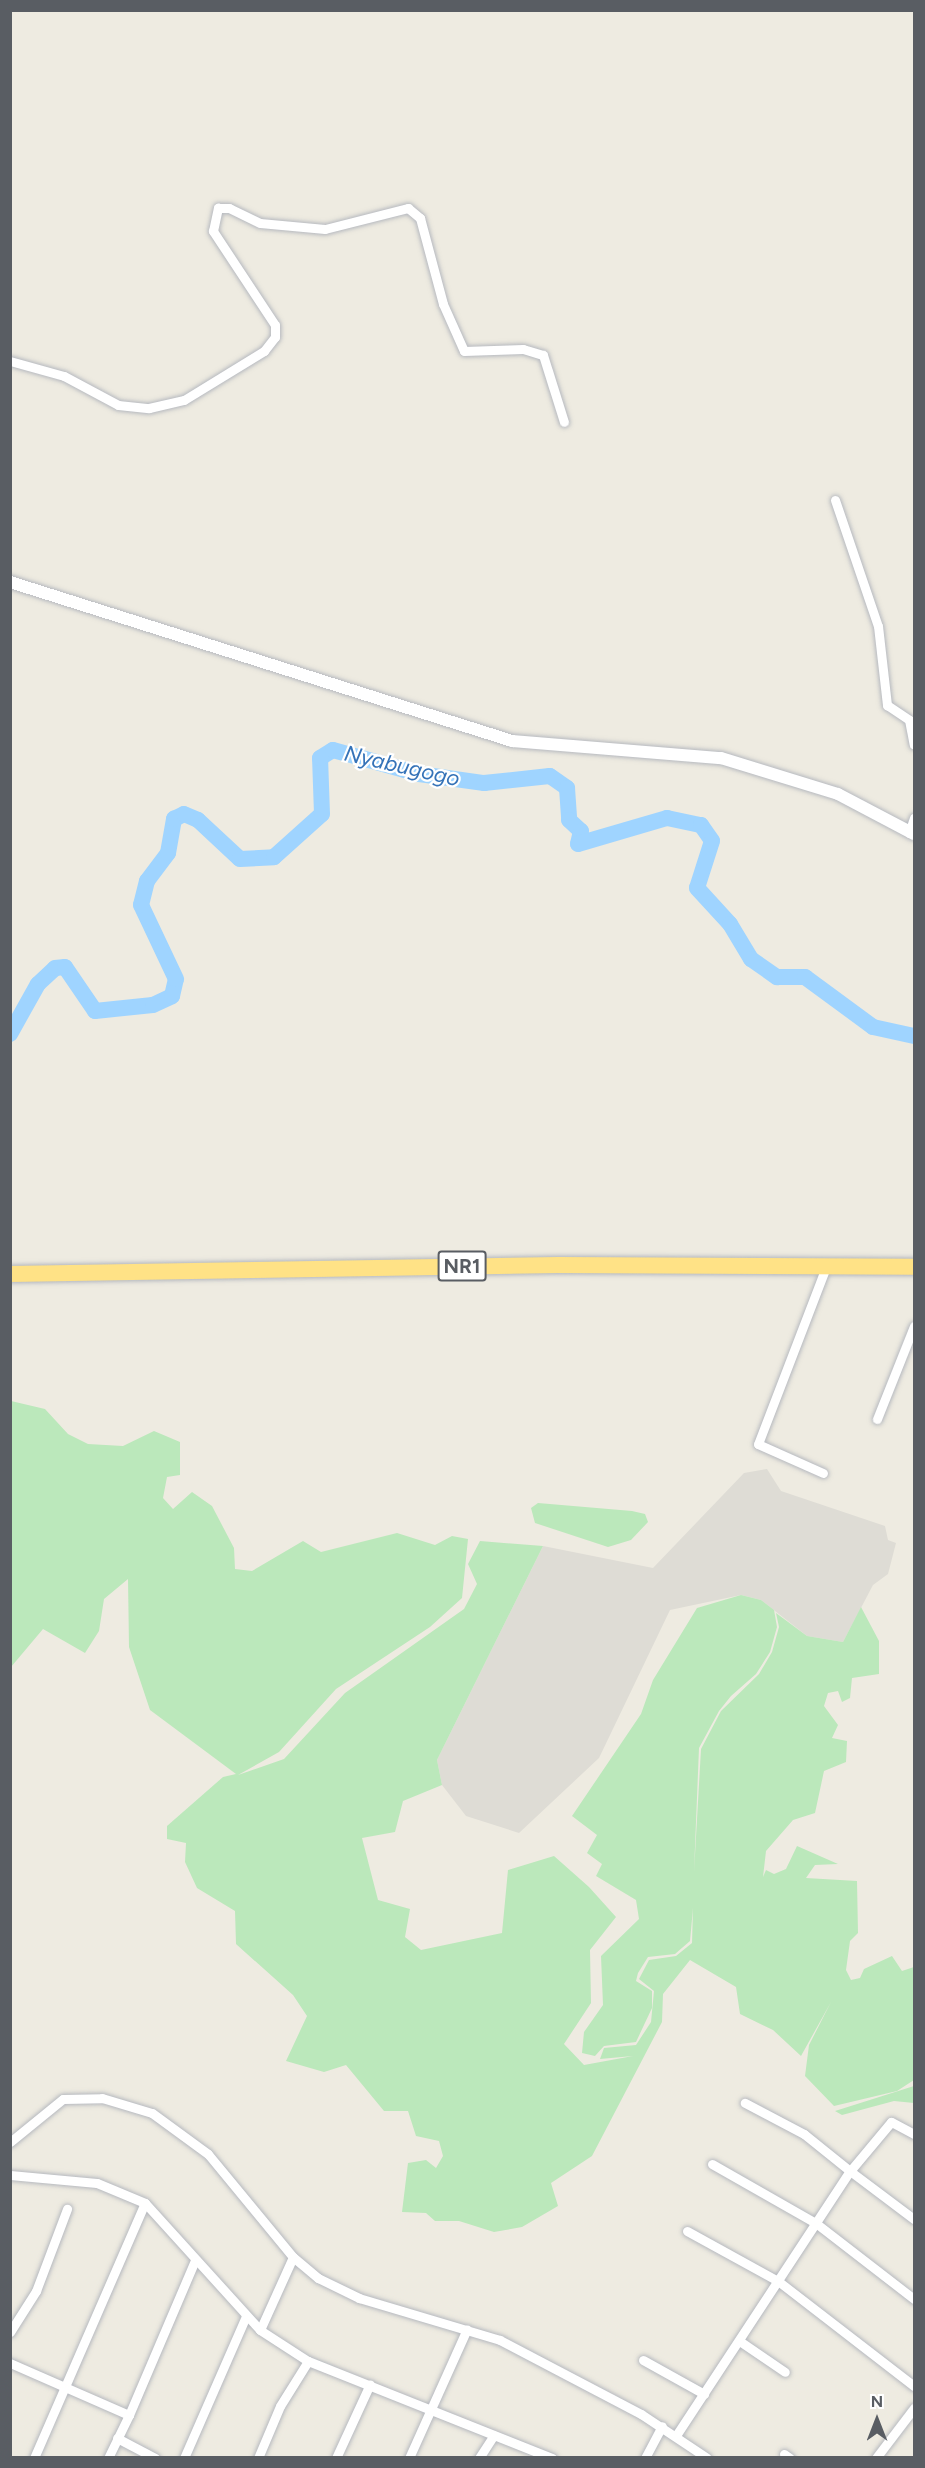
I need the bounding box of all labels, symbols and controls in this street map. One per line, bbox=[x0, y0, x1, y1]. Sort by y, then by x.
water label: Nyabugogo bbox=[342, 740, 462, 792]
road number: NR1 bbox=[436, 1249, 488, 1283]
north arrow bbox=[847, 2390, 907, 2450]
text: N bbox=[871, 2392, 883, 2411]

